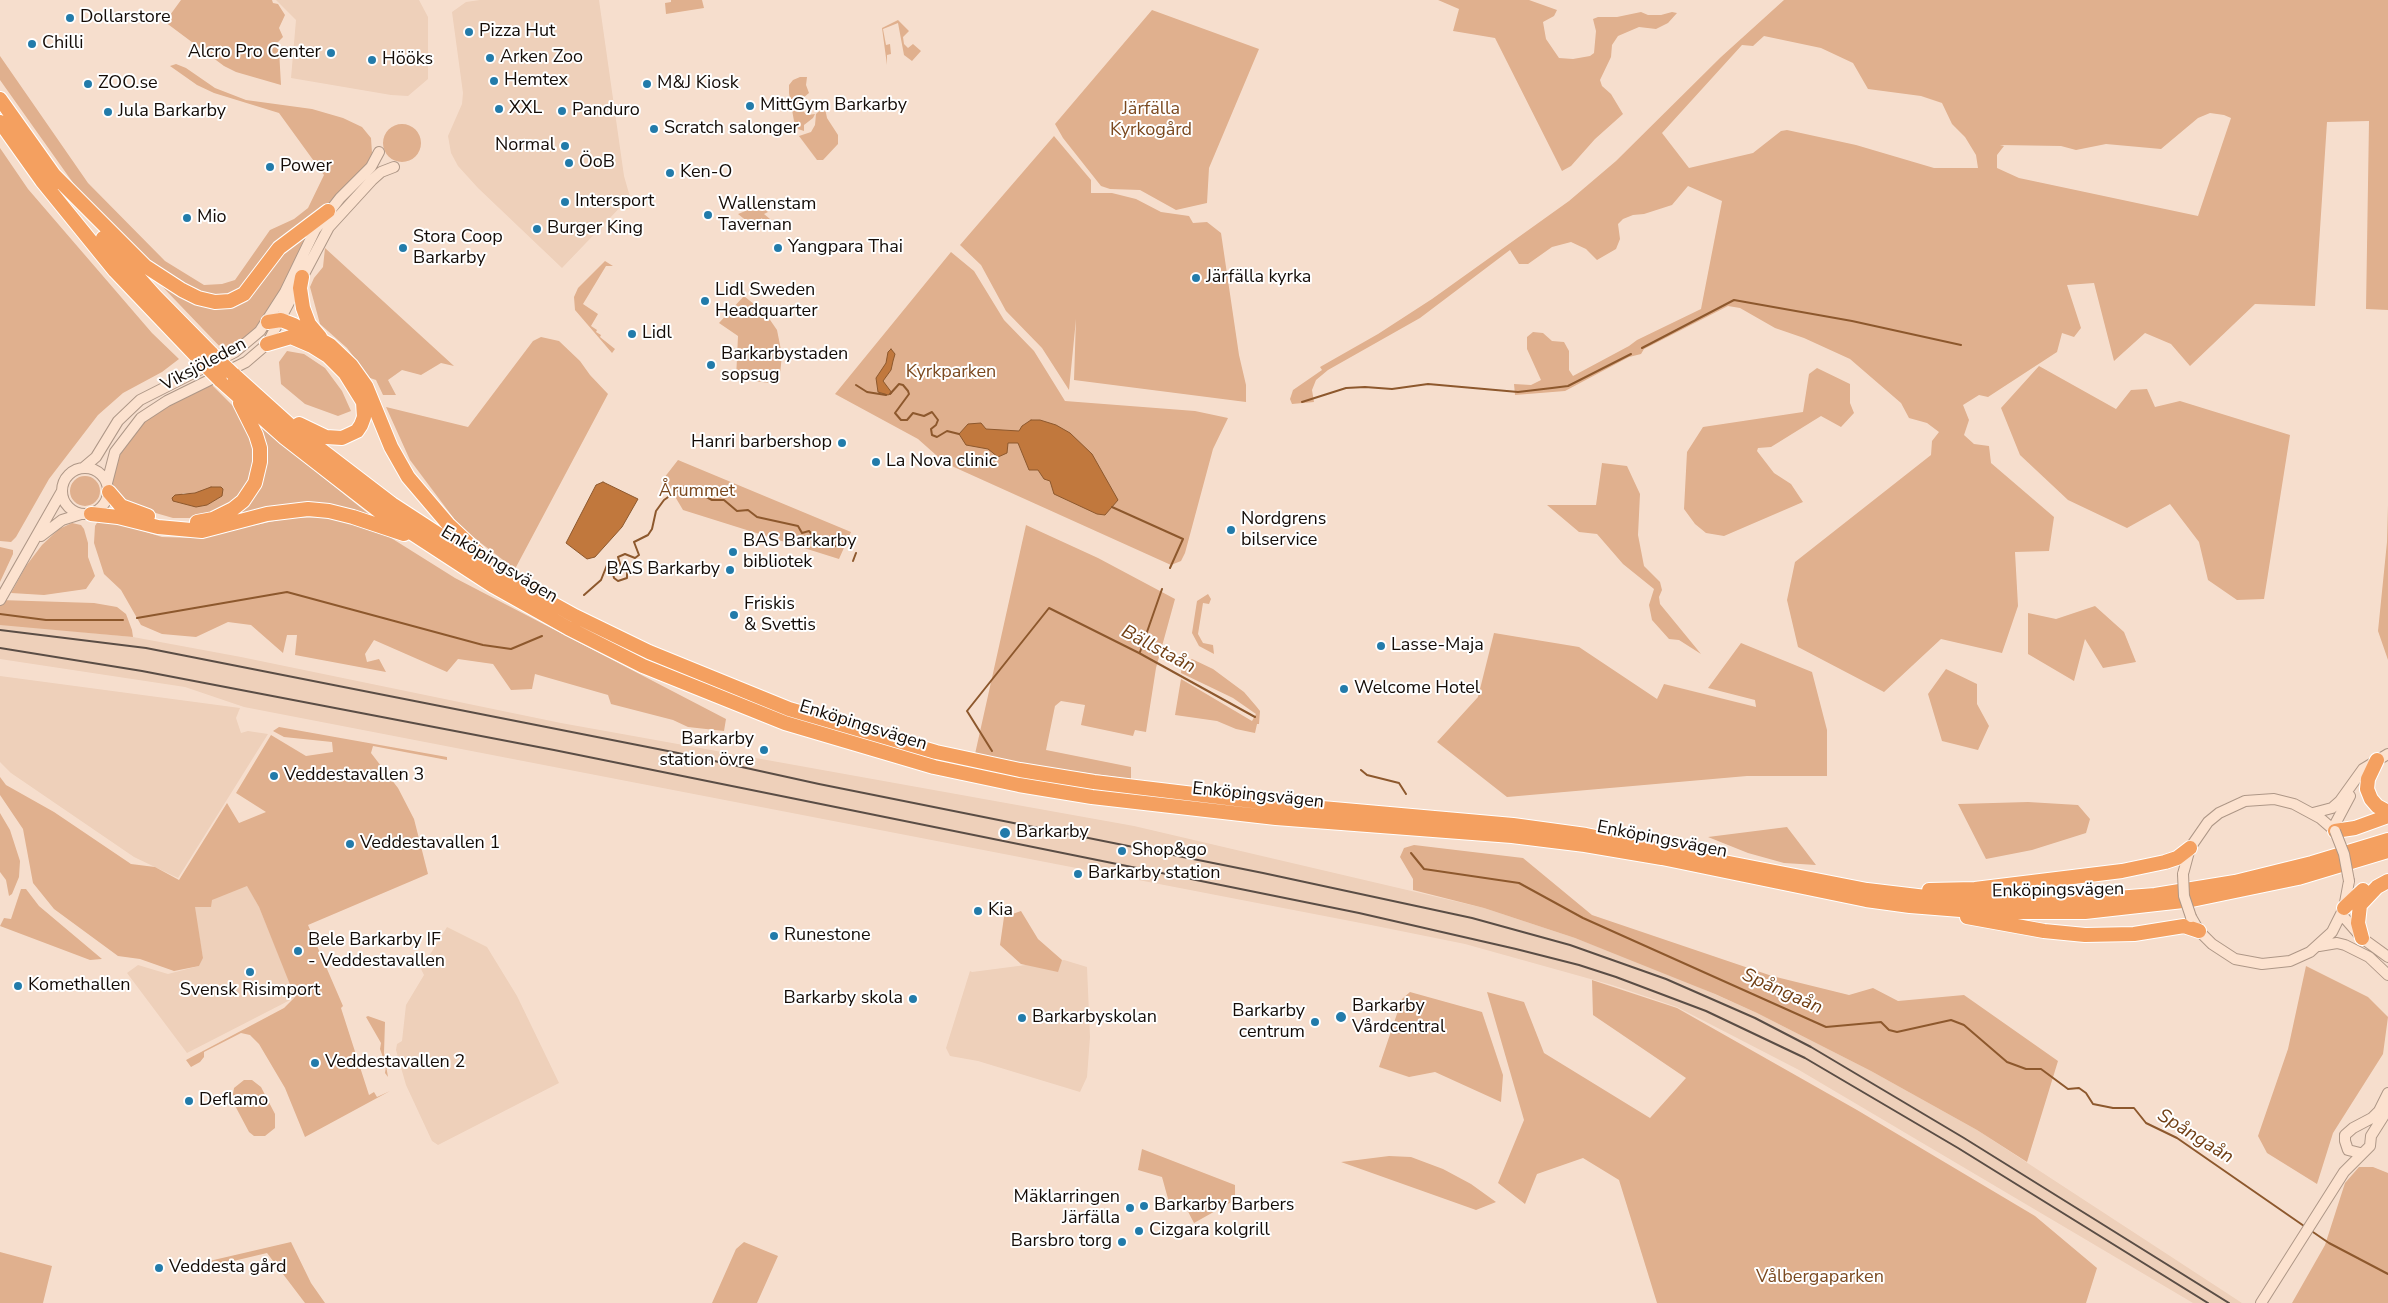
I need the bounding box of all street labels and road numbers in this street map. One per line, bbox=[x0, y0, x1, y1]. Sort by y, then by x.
street label: Viksjöleden bbox=[158, 334, 250, 396]
street label: Enköpingsvägen bbox=[437, 522, 561, 608]
street label: Enköpingsvägen bbox=[797, 696, 929, 756]
street label: Enköpingsvägen bbox=[1191, 778, 1325, 814]
street label: Enköpingsvägen bbox=[1595, 817, 1729, 863]
street label: Enköpingsvägen bbox=[1992, 879, 2124, 903]

